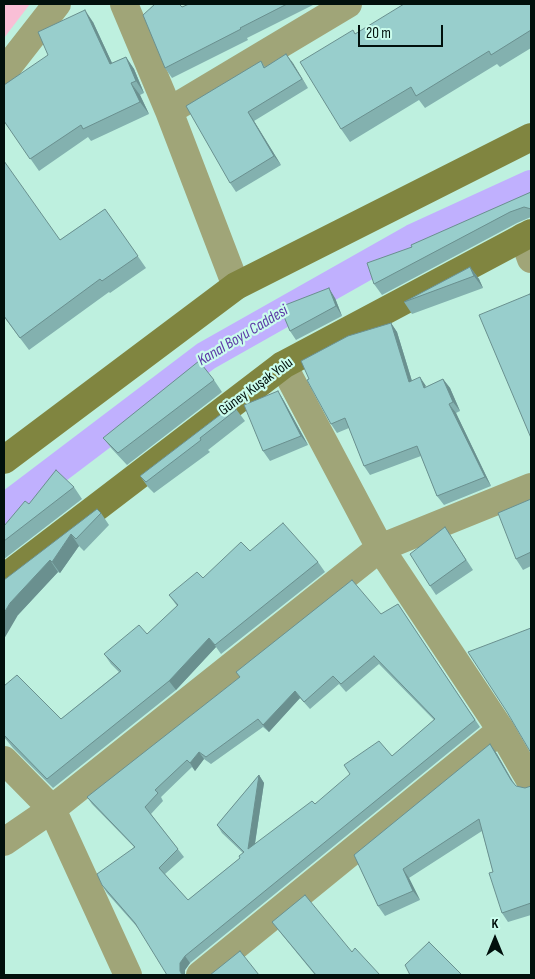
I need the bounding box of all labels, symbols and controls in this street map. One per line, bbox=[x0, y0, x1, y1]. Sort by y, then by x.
scale bar bbox=[360, 15, 445, 47]
text: 20 m bbox=[366, 24, 391, 43]
water label: Kanal Boyu Caddesi bbox=[194, 301, 292, 371]
street label: Güney Kuşak Yolu bbox=[215, 354, 297, 420]
north arrow bbox=[470, 914, 520, 964]
text: K bbox=[492, 915, 498, 932]

